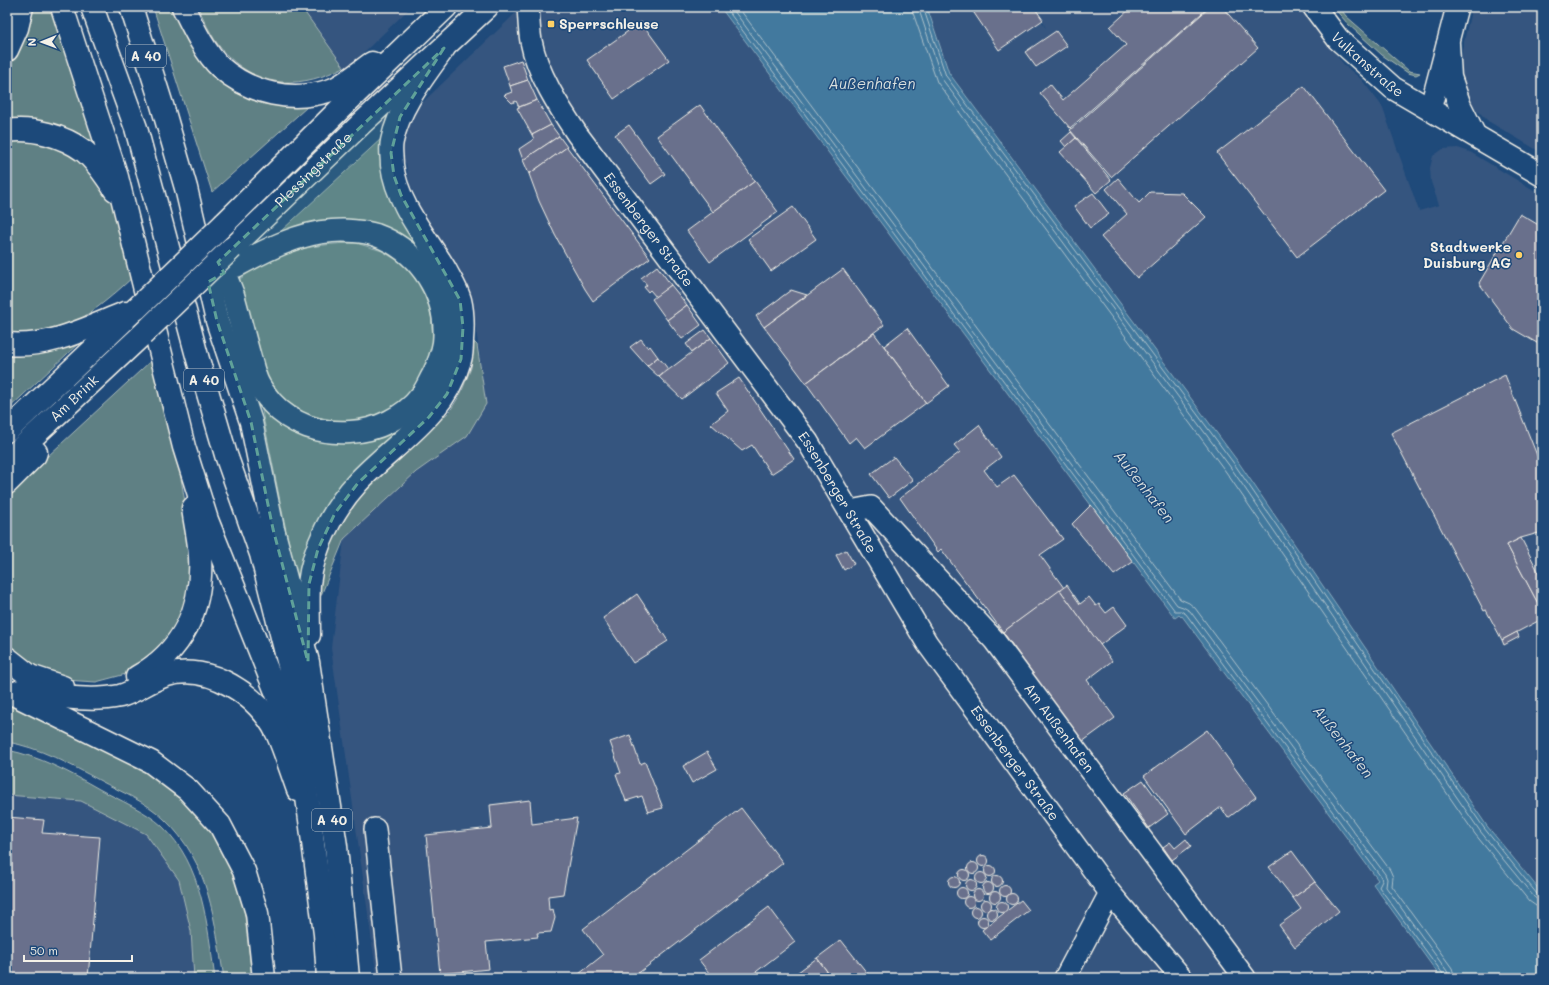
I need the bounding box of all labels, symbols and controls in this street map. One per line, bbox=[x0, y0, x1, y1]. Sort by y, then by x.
place label: Sperrschleuse bbox=[559, 14, 659, 33]
marker: Sperrschleuse bbox=[546, 19, 556, 29]
north arrow bbox=[22, 22, 62, 62]
street label: Vulkanstraße bbox=[1327, 28, 1407, 101]
text: N bbox=[24, 38, 39, 46]
road number: A 40 bbox=[126, 45, 166, 67]
water label: Außenhafen bbox=[829, 73, 915, 93]
street label: Plessingstraße bbox=[270, 128, 356, 211]
street label: Essenberger Straße bbox=[600, 168, 698, 290]
place label: Stadtwerke Duisburg AG bbox=[1423, 237, 1511, 272]
marker: Stadtwerke Duisburg AG bbox=[1514, 250, 1524, 260]
road number: A 40 bbox=[184, 369, 224, 391]
street label: Am Brink bbox=[45, 370, 103, 425]
street label: Essenberger Straße bbox=[794, 427, 882, 556]
water label: Außenhafen bbox=[1110, 446, 1179, 527]
street label: Am Außenhafen bbox=[1020, 679, 1099, 776]
street label: Essenberger Straße bbox=[967, 701, 1064, 824]
water label: Außenhafen bbox=[1309, 701, 1378, 782]
road number: A 40 bbox=[312, 809, 352, 831]
scale bar bbox=[24, 937, 132, 963]
text: 50 m bbox=[30, 942, 58, 958]

